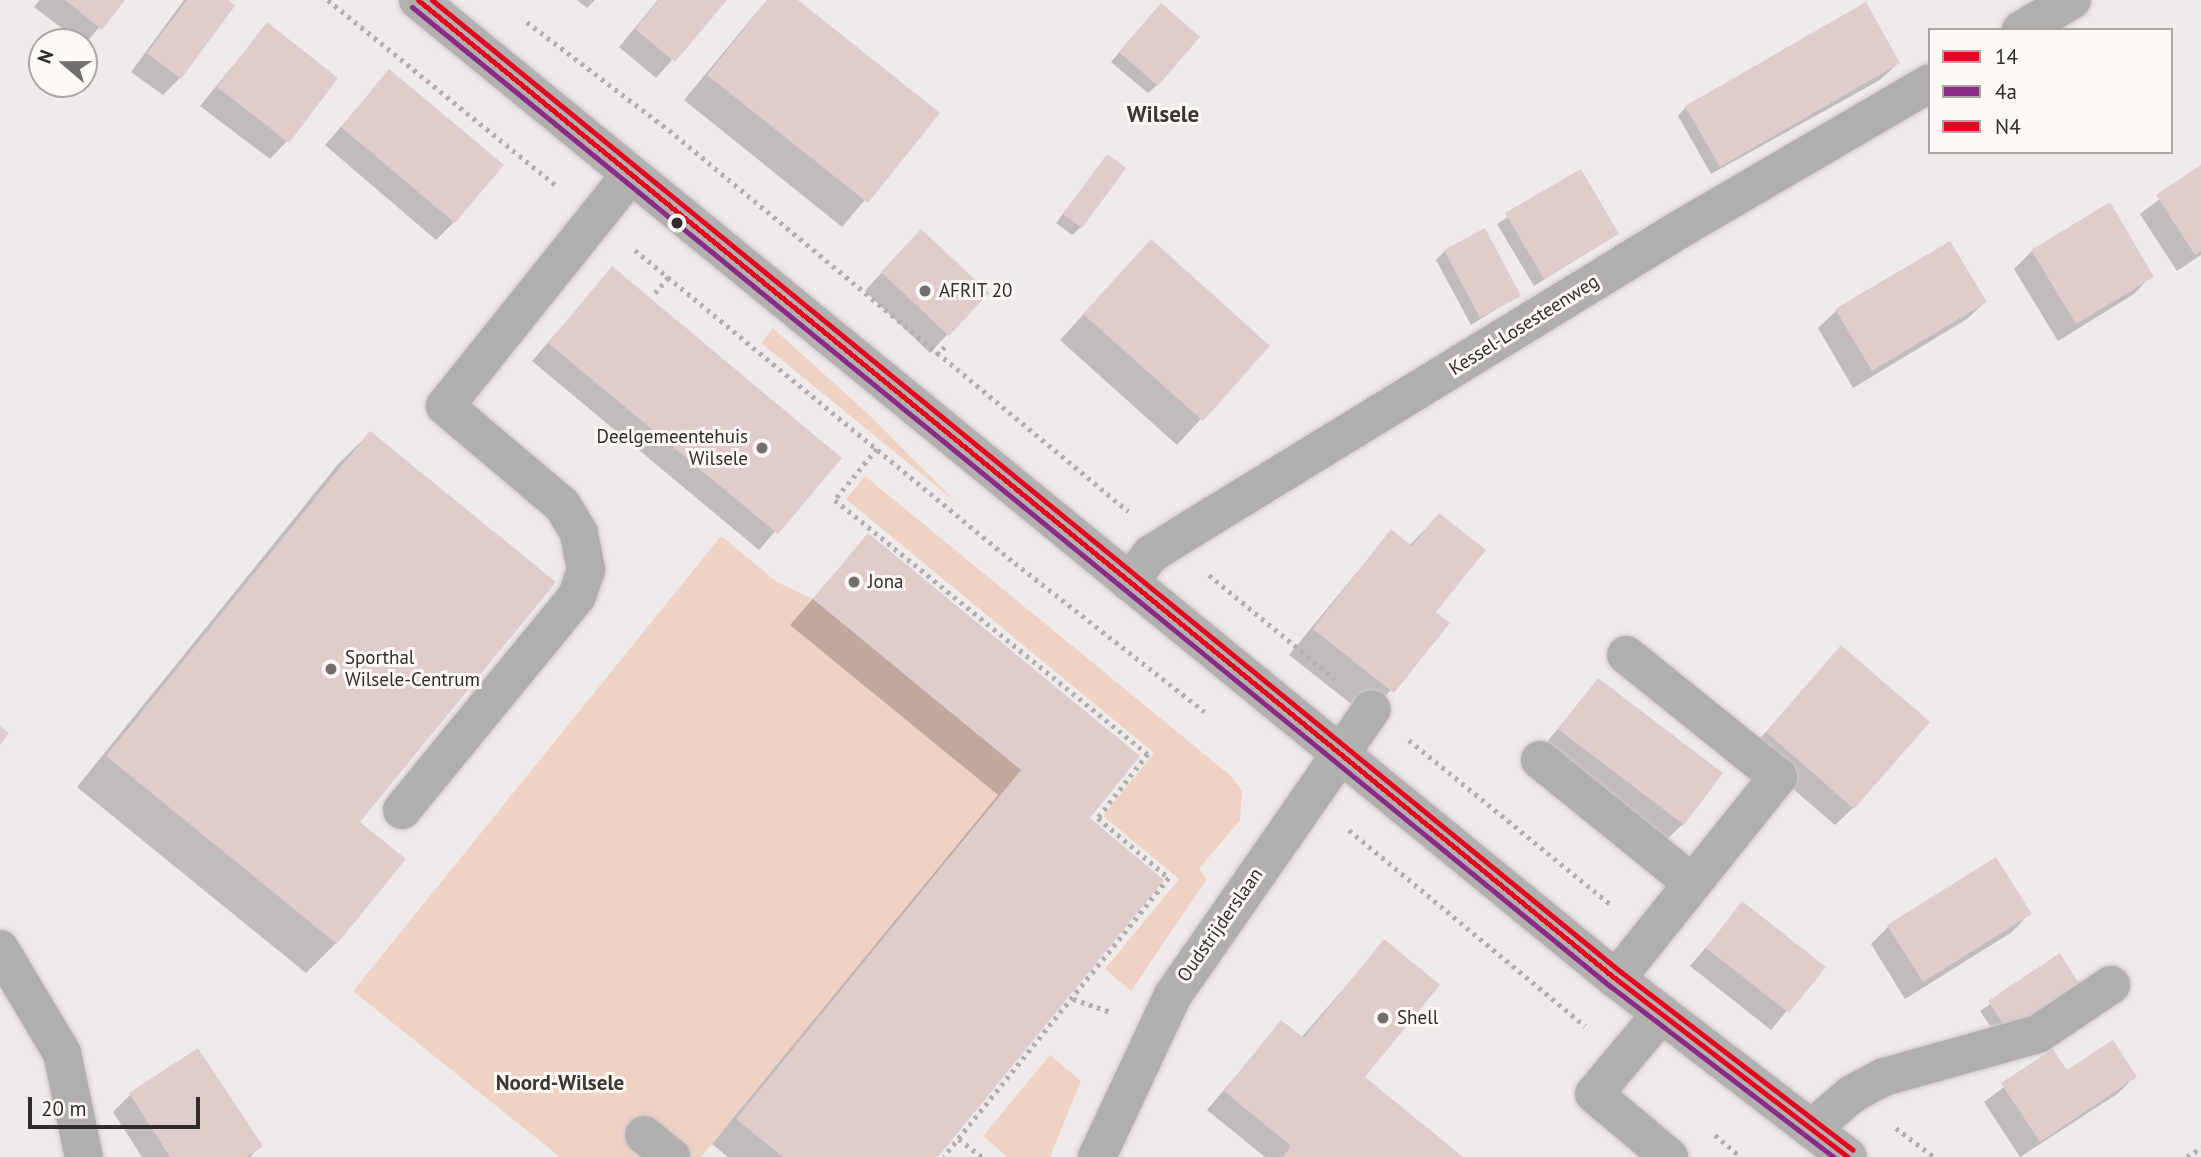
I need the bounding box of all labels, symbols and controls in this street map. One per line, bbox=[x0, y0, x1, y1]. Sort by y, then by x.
north arrow bbox=[28, 28, 98, 98]
legend bbox=[1928, 28, 2173, 154]
text: 14 bbox=[1995, 43, 2018, 70]
text: N bbox=[32, 47, 59, 66]
text: 4a bbox=[1995, 78, 2017, 105]
district label: Wilsele bbox=[1127, 100, 1199, 128]
text: N4 bbox=[1995, 113, 2021, 140]
unlabelled marker bbox=[670, 216, 684, 230]
street label: Kessel-Losesteenweg bbox=[1445, 270, 1603, 380]
place label: AFRIT 20 bbox=[939, 280, 1013, 302]
marker: AFRIT 20 bbox=[917, 283, 933, 299]
place label: Deelgemeentehuis Wilsele bbox=[597, 426, 748, 470]
marker: Deelgemeentehuis Wilsele bbox=[754, 440, 770, 456]
place label: Jona bbox=[868, 571, 904, 593]
marker: Jona bbox=[846, 574, 862, 590]
place label: Sporthal Wilsele-Centrum bbox=[345, 647, 480, 691]
marker: Sporthal Wilsele-Centrum bbox=[323, 661, 339, 677]
street label: Oudstrijderslaan bbox=[1172, 864, 1268, 986]
place label: Shell bbox=[1397, 1007, 1438, 1029]
marker: Shell bbox=[1375, 1010, 1391, 1026]
district label: Noord-Wilsele bbox=[496, 1070, 624, 1096]
scale bar bbox=[32, 1084, 203, 1128]
text: 20 m bbox=[41, 1095, 87, 1122]

